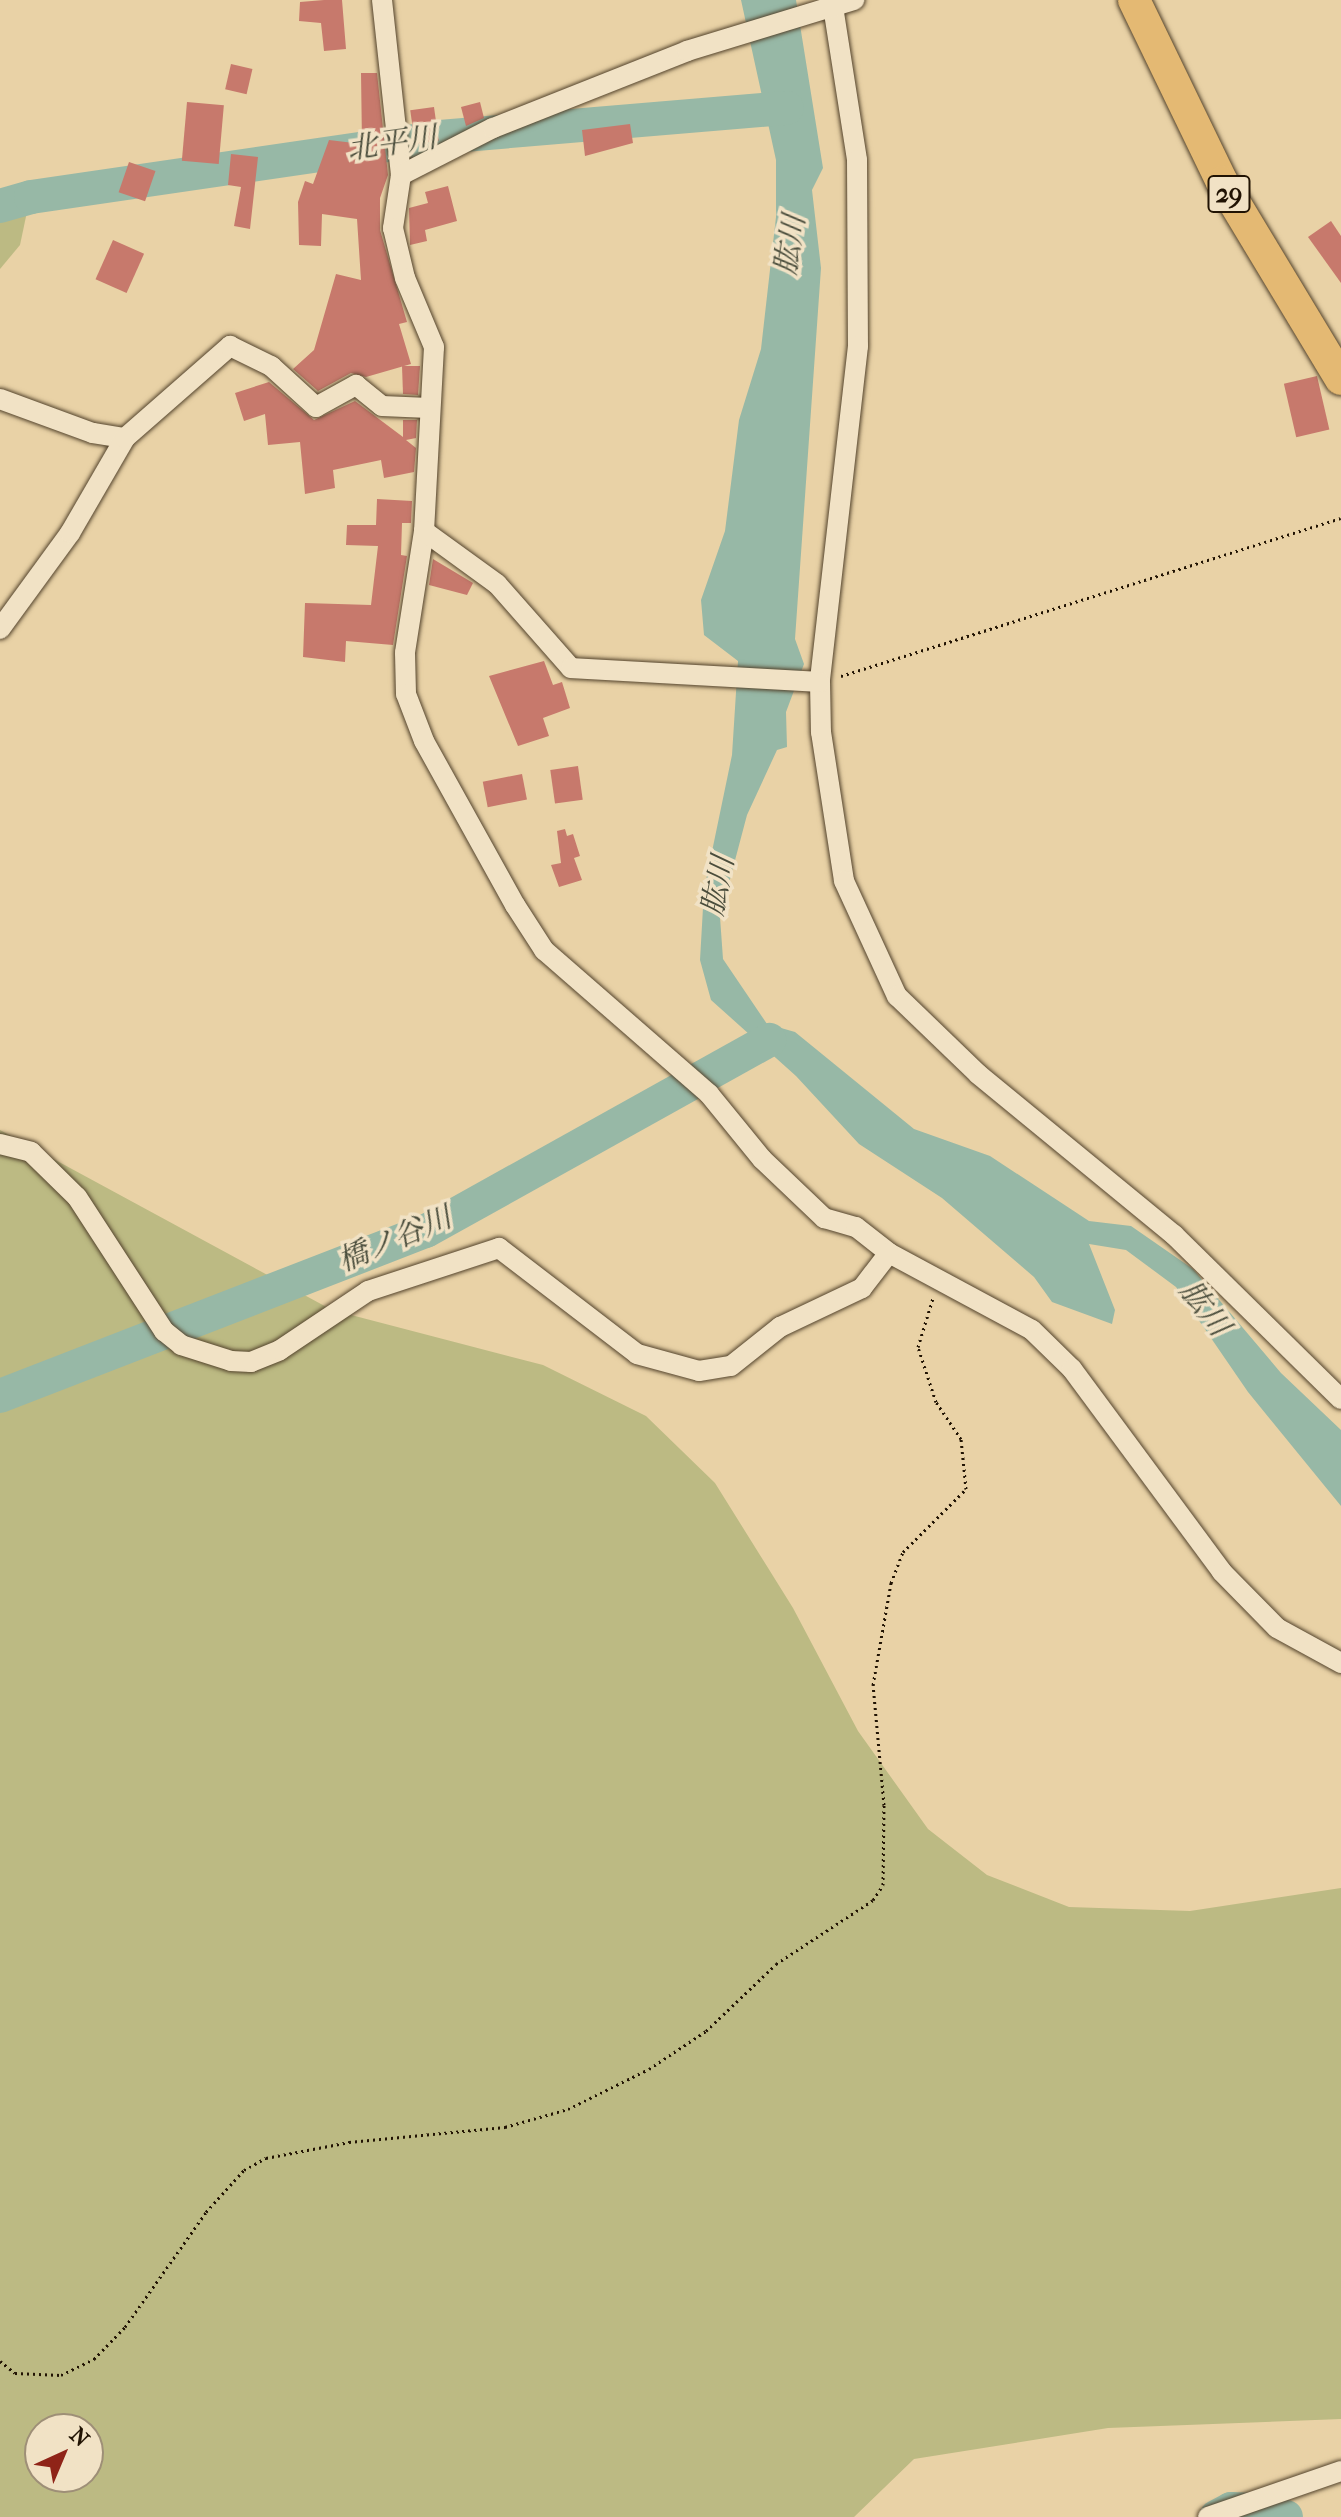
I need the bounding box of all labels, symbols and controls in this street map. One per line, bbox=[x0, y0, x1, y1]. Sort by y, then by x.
water label: 北平川 bbox=[345, 120, 439, 168]
road number: 29 bbox=[1207, 172, 1251, 216]
water label: 肱川 bbox=[769, 213, 813, 277]
water label: 肱川 bbox=[696, 853, 742, 919]
water label: 橋ノ谷川 bbox=[333, 1200, 457, 1280]
water label: 肱川 bbox=[1171, 1274, 1237, 1344]
north arrow bbox=[24, 2413, 104, 2493]
text: N bbox=[64, 2422, 94, 2452]

